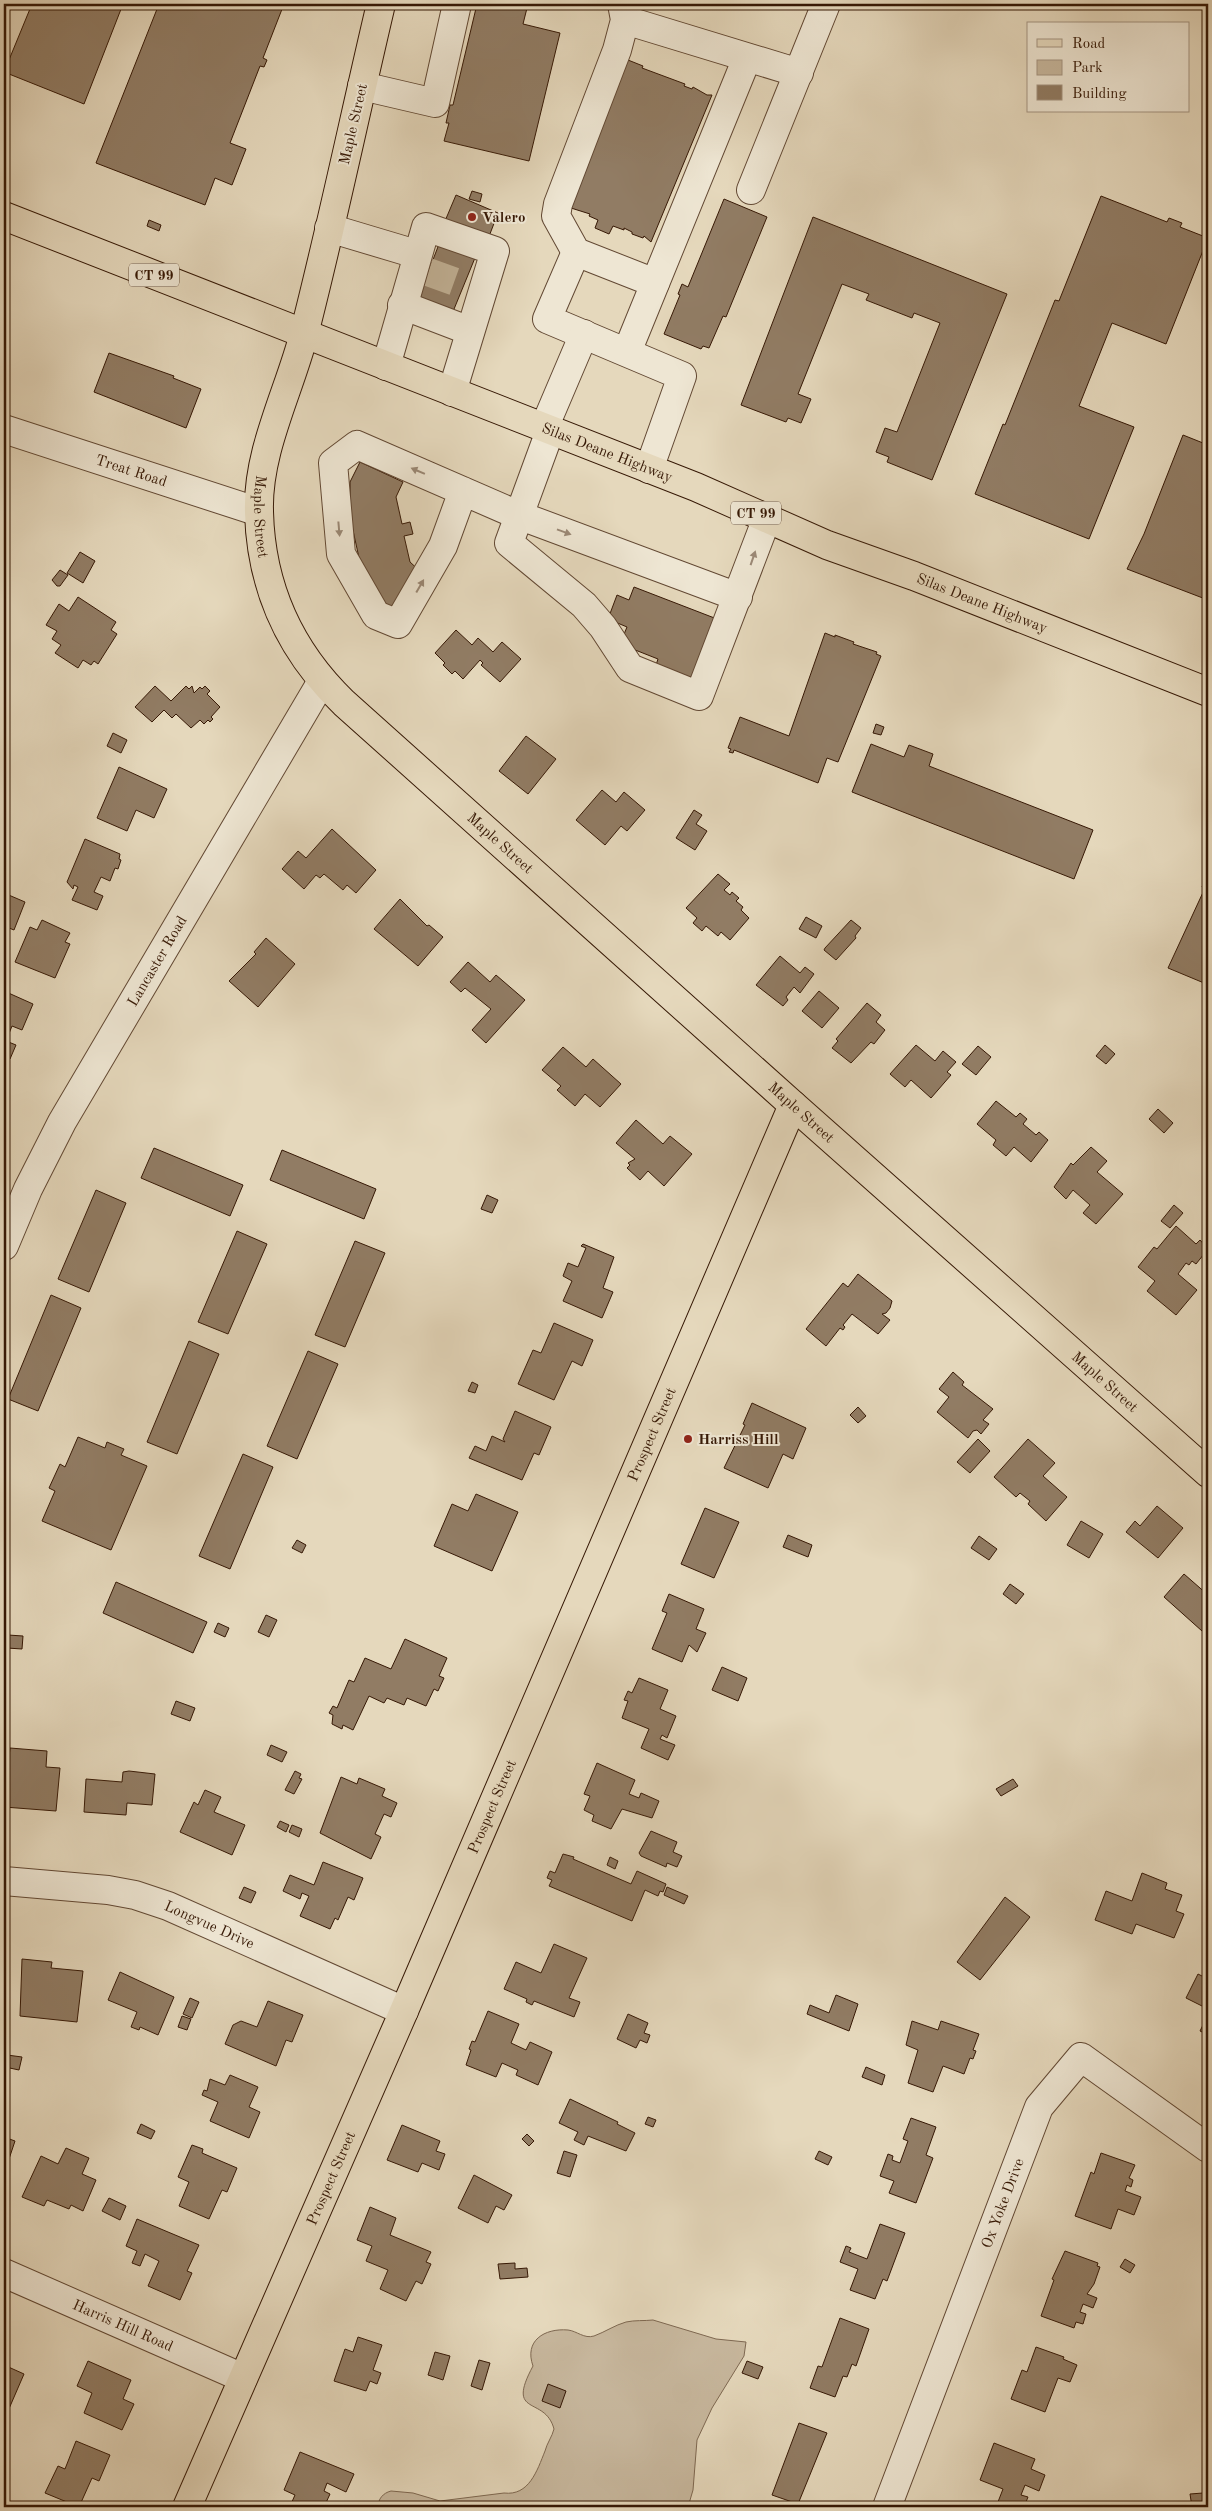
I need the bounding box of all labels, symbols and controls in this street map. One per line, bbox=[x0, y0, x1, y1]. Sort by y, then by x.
legend bbox=[1027, 22, 1190, 112]
text: Road bbox=[1072, 37, 1106, 52]
text: Park bbox=[1072, 61, 1103, 76]
street label: Maple Street bbox=[338, 82, 371, 166]
text: Building bbox=[1072, 87, 1127, 102]
marker: Valero bbox=[466, 211, 478, 223]
place label: Valero bbox=[482, 211, 526, 226]
road number: CT 99 bbox=[129, 264, 179, 286]
street label: Silas Deane Highway bbox=[539, 421, 674, 486]
street label: Treat Road bbox=[93, 453, 169, 491]
one-way arrow bbox=[411, 467, 425, 475]
street label: Maple Street bbox=[250, 474, 270, 559]
road number: CT 99 bbox=[731, 502, 781, 524]
one-way arrow bbox=[335, 522, 343, 538]
one-way arrow bbox=[557, 528, 572, 536]
one-way arrow bbox=[750, 550, 757, 565]
street label: Silas Deane Highway bbox=[914, 572, 1049, 637]
one-way arrow bbox=[415, 580, 424, 593]
street label: Maple Street bbox=[463, 811, 535, 877]
street label: Lancaster Road bbox=[126, 914, 191, 1009]
street label: Maple Street bbox=[764, 1080, 836, 1147]
street label: Maple Street bbox=[1068, 1350, 1140, 1416]
street label: Prospect Street bbox=[626, 1386, 680, 1484]
marker: Harriss Hill bbox=[682, 1433, 694, 1445]
place label: Harriss Hill bbox=[698, 1433, 779, 1448]
street label: Prospect Street bbox=[466, 1758, 520, 1856]
street label: Longvue Drive bbox=[162, 1899, 256, 1952]
street label: Prospect Street bbox=[305, 2130, 359, 2228]
street label: Ox Yoke Drive bbox=[980, 2157, 1028, 2251]
street label: Harris Hill Road bbox=[70, 2298, 175, 2355]

